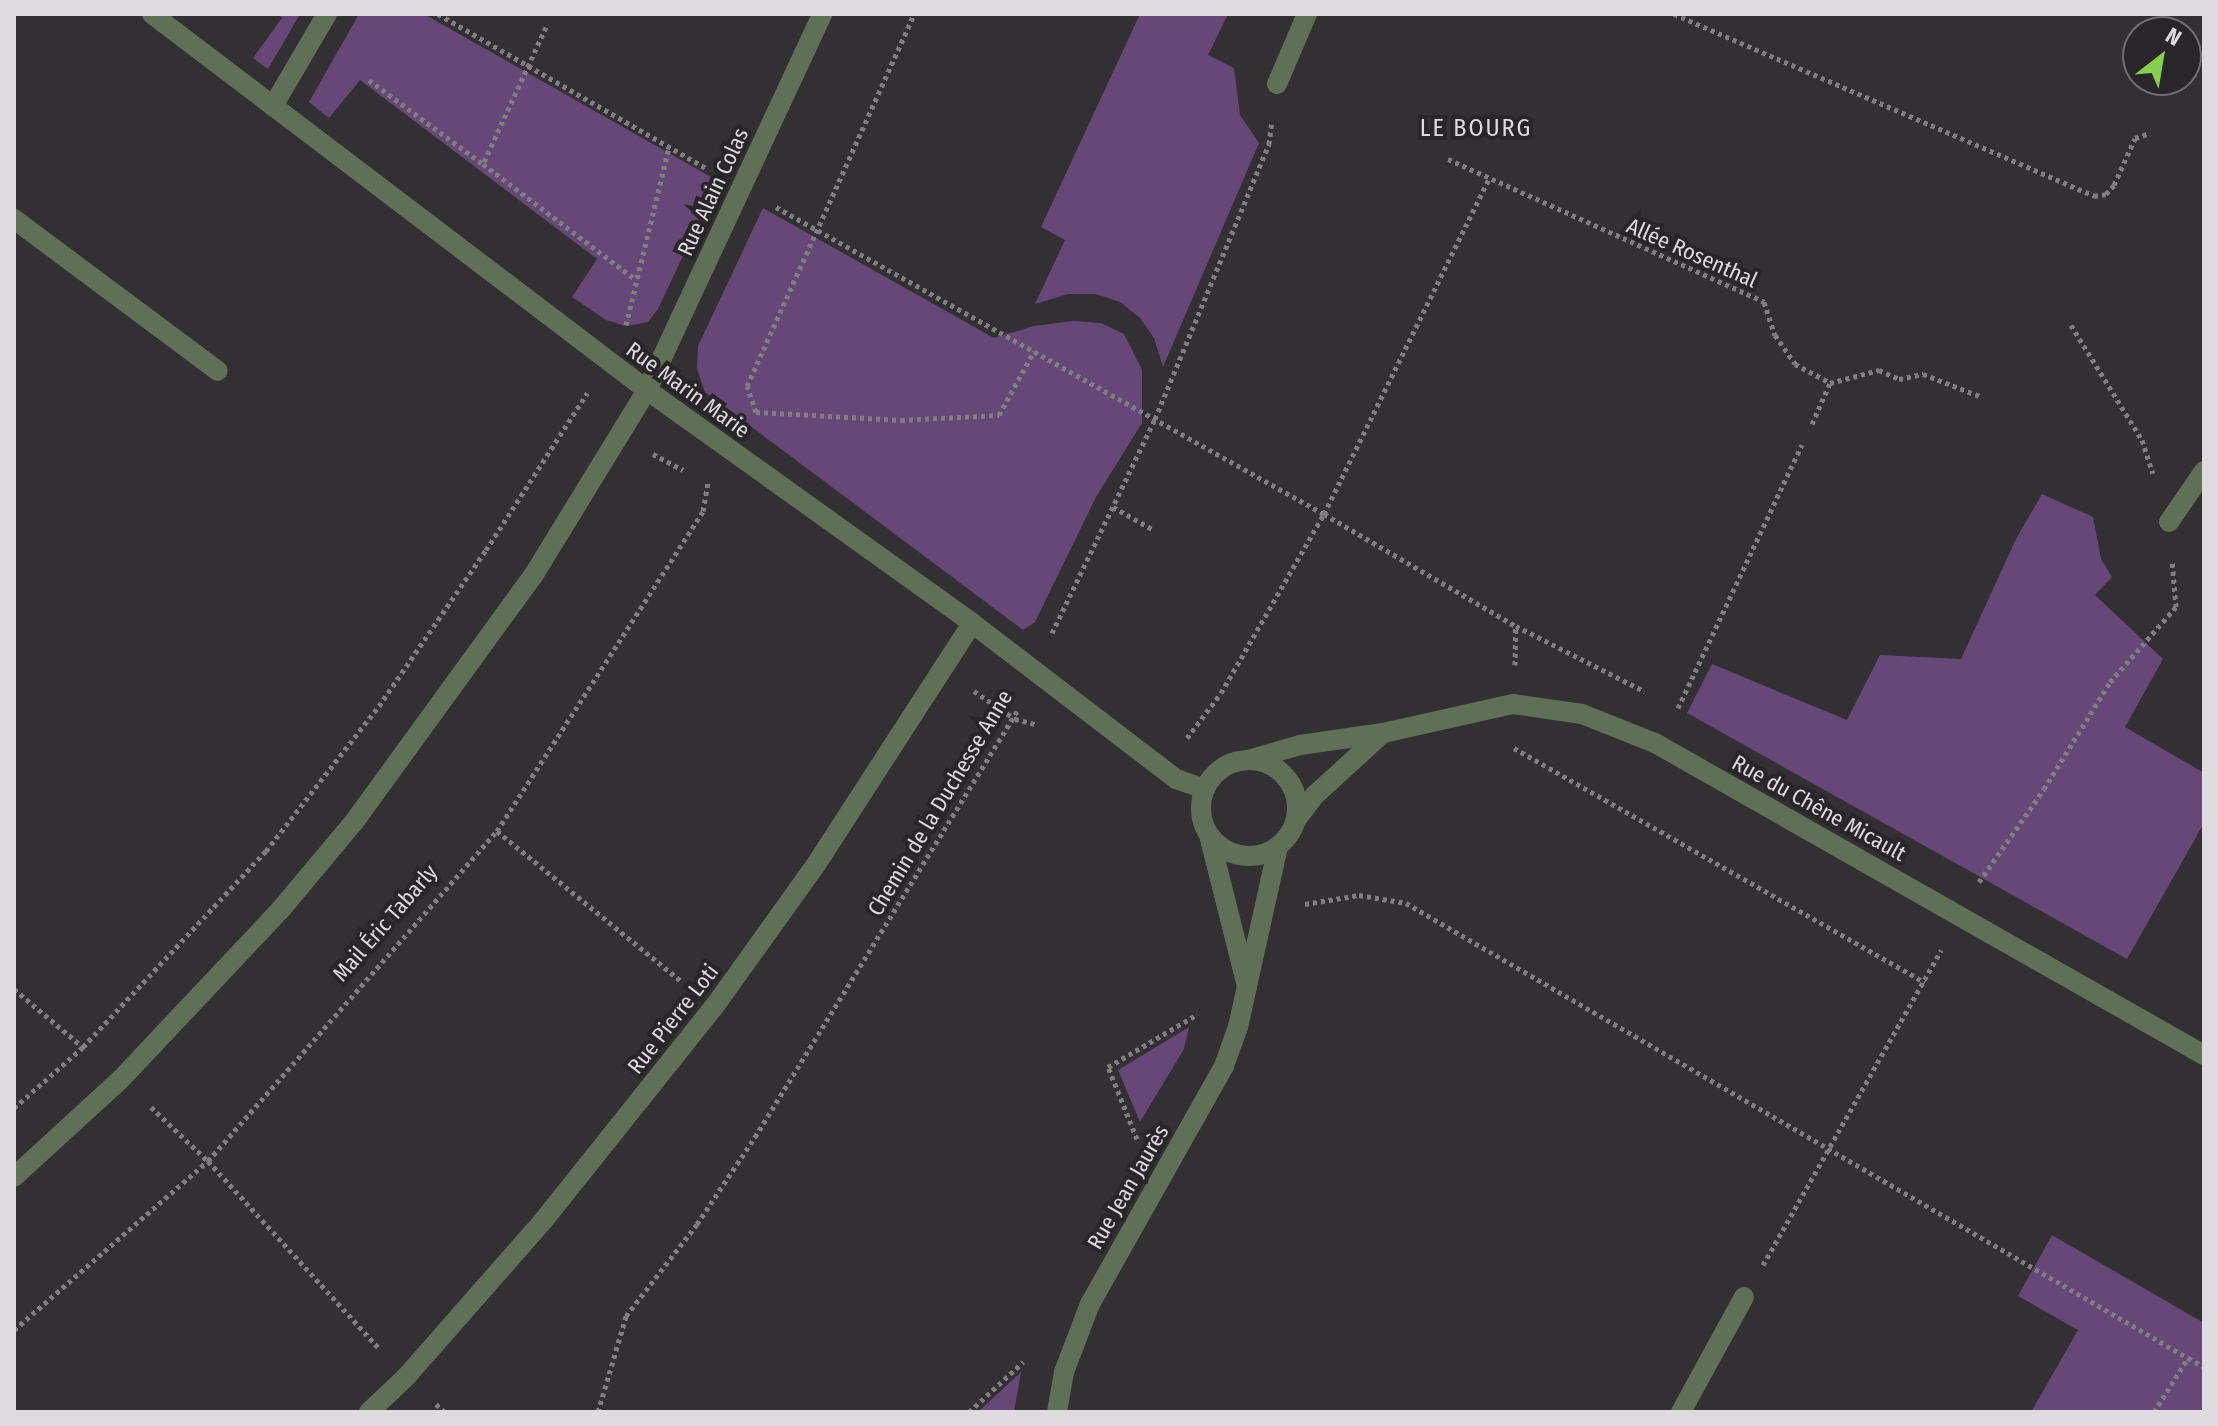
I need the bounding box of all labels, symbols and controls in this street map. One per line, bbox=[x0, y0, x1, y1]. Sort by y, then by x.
north arrow bbox=[2122, 16, 2202, 96]
text: N bbox=[2161, 22, 2186, 52]
district label: LE BOURG bbox=[1420, 115, 1532, 143]
street label: Rue Alain Colas bbox=[672, 124, 754, 260]
street label: Allée Rosenthal bbox=[1623, 212, 1761, 294]
street label: Rue Marin Marie bbox=[621, 336, 755, 444]
street label: Chemin de la Duchesse Anne bbox=[862, 685, 1018, 921]
street label: Rue du Chêne Micault bbox=[1727, 749, 1911, 867]
street label: Mail Éric Tabarly bbox=[327, 859, 443, 987]
street label: Rue Pierre Loti bbox=[622, 959, 724, 1079]
street label: Rue Jean Jaurès bbox=[1082, 1120, 1174, 1254]

